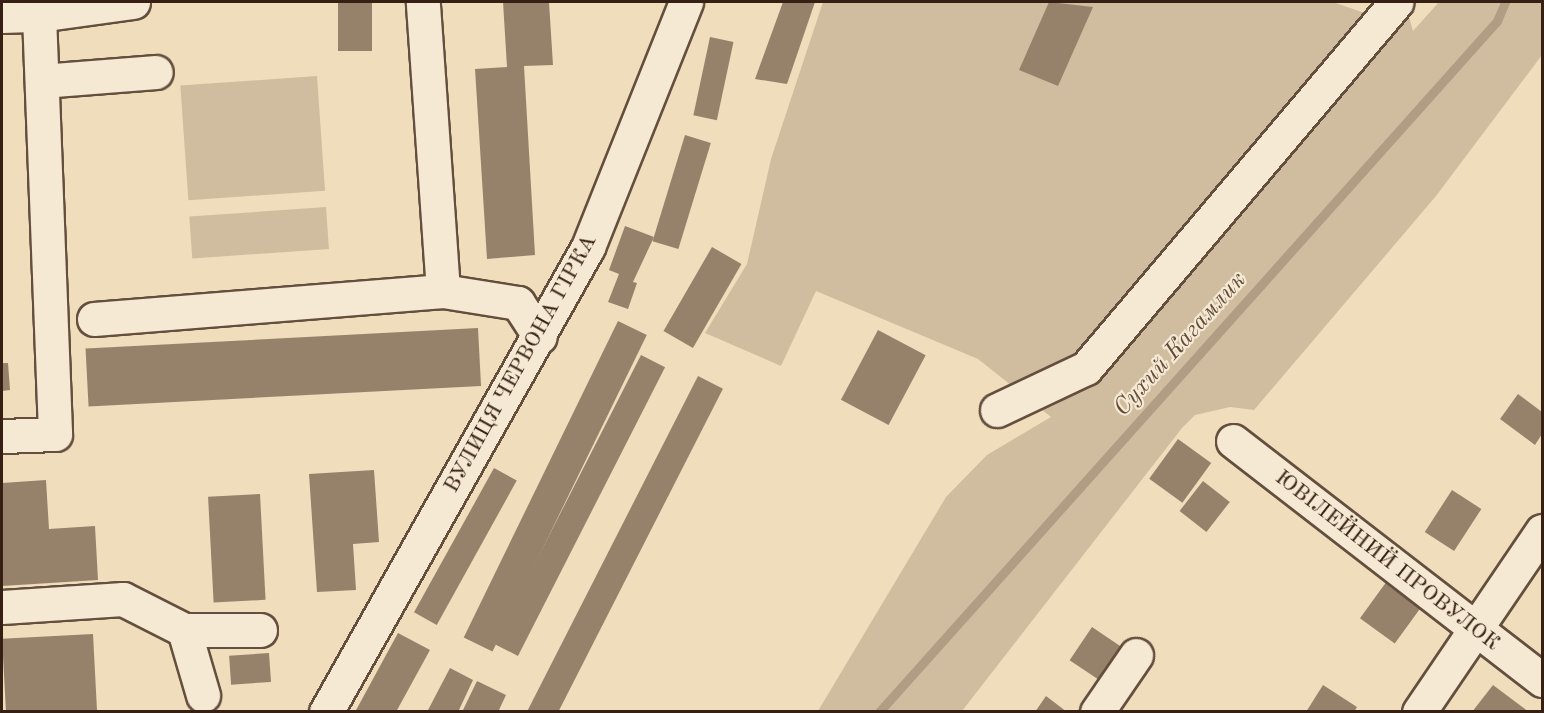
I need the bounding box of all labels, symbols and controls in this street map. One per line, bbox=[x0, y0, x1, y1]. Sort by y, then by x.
street label: ВУЛИЦЯ ЧЕРВОНА ГІРКА bbox=[439, 230, 603, 498]
water label: Сухий Кагамлик bbox=[1109, 267, 1253, 423]
street label: ЮВІЛЕЙНИЙ ПРОВУЛОК bbox=[1269, 465, 1505, 657]

